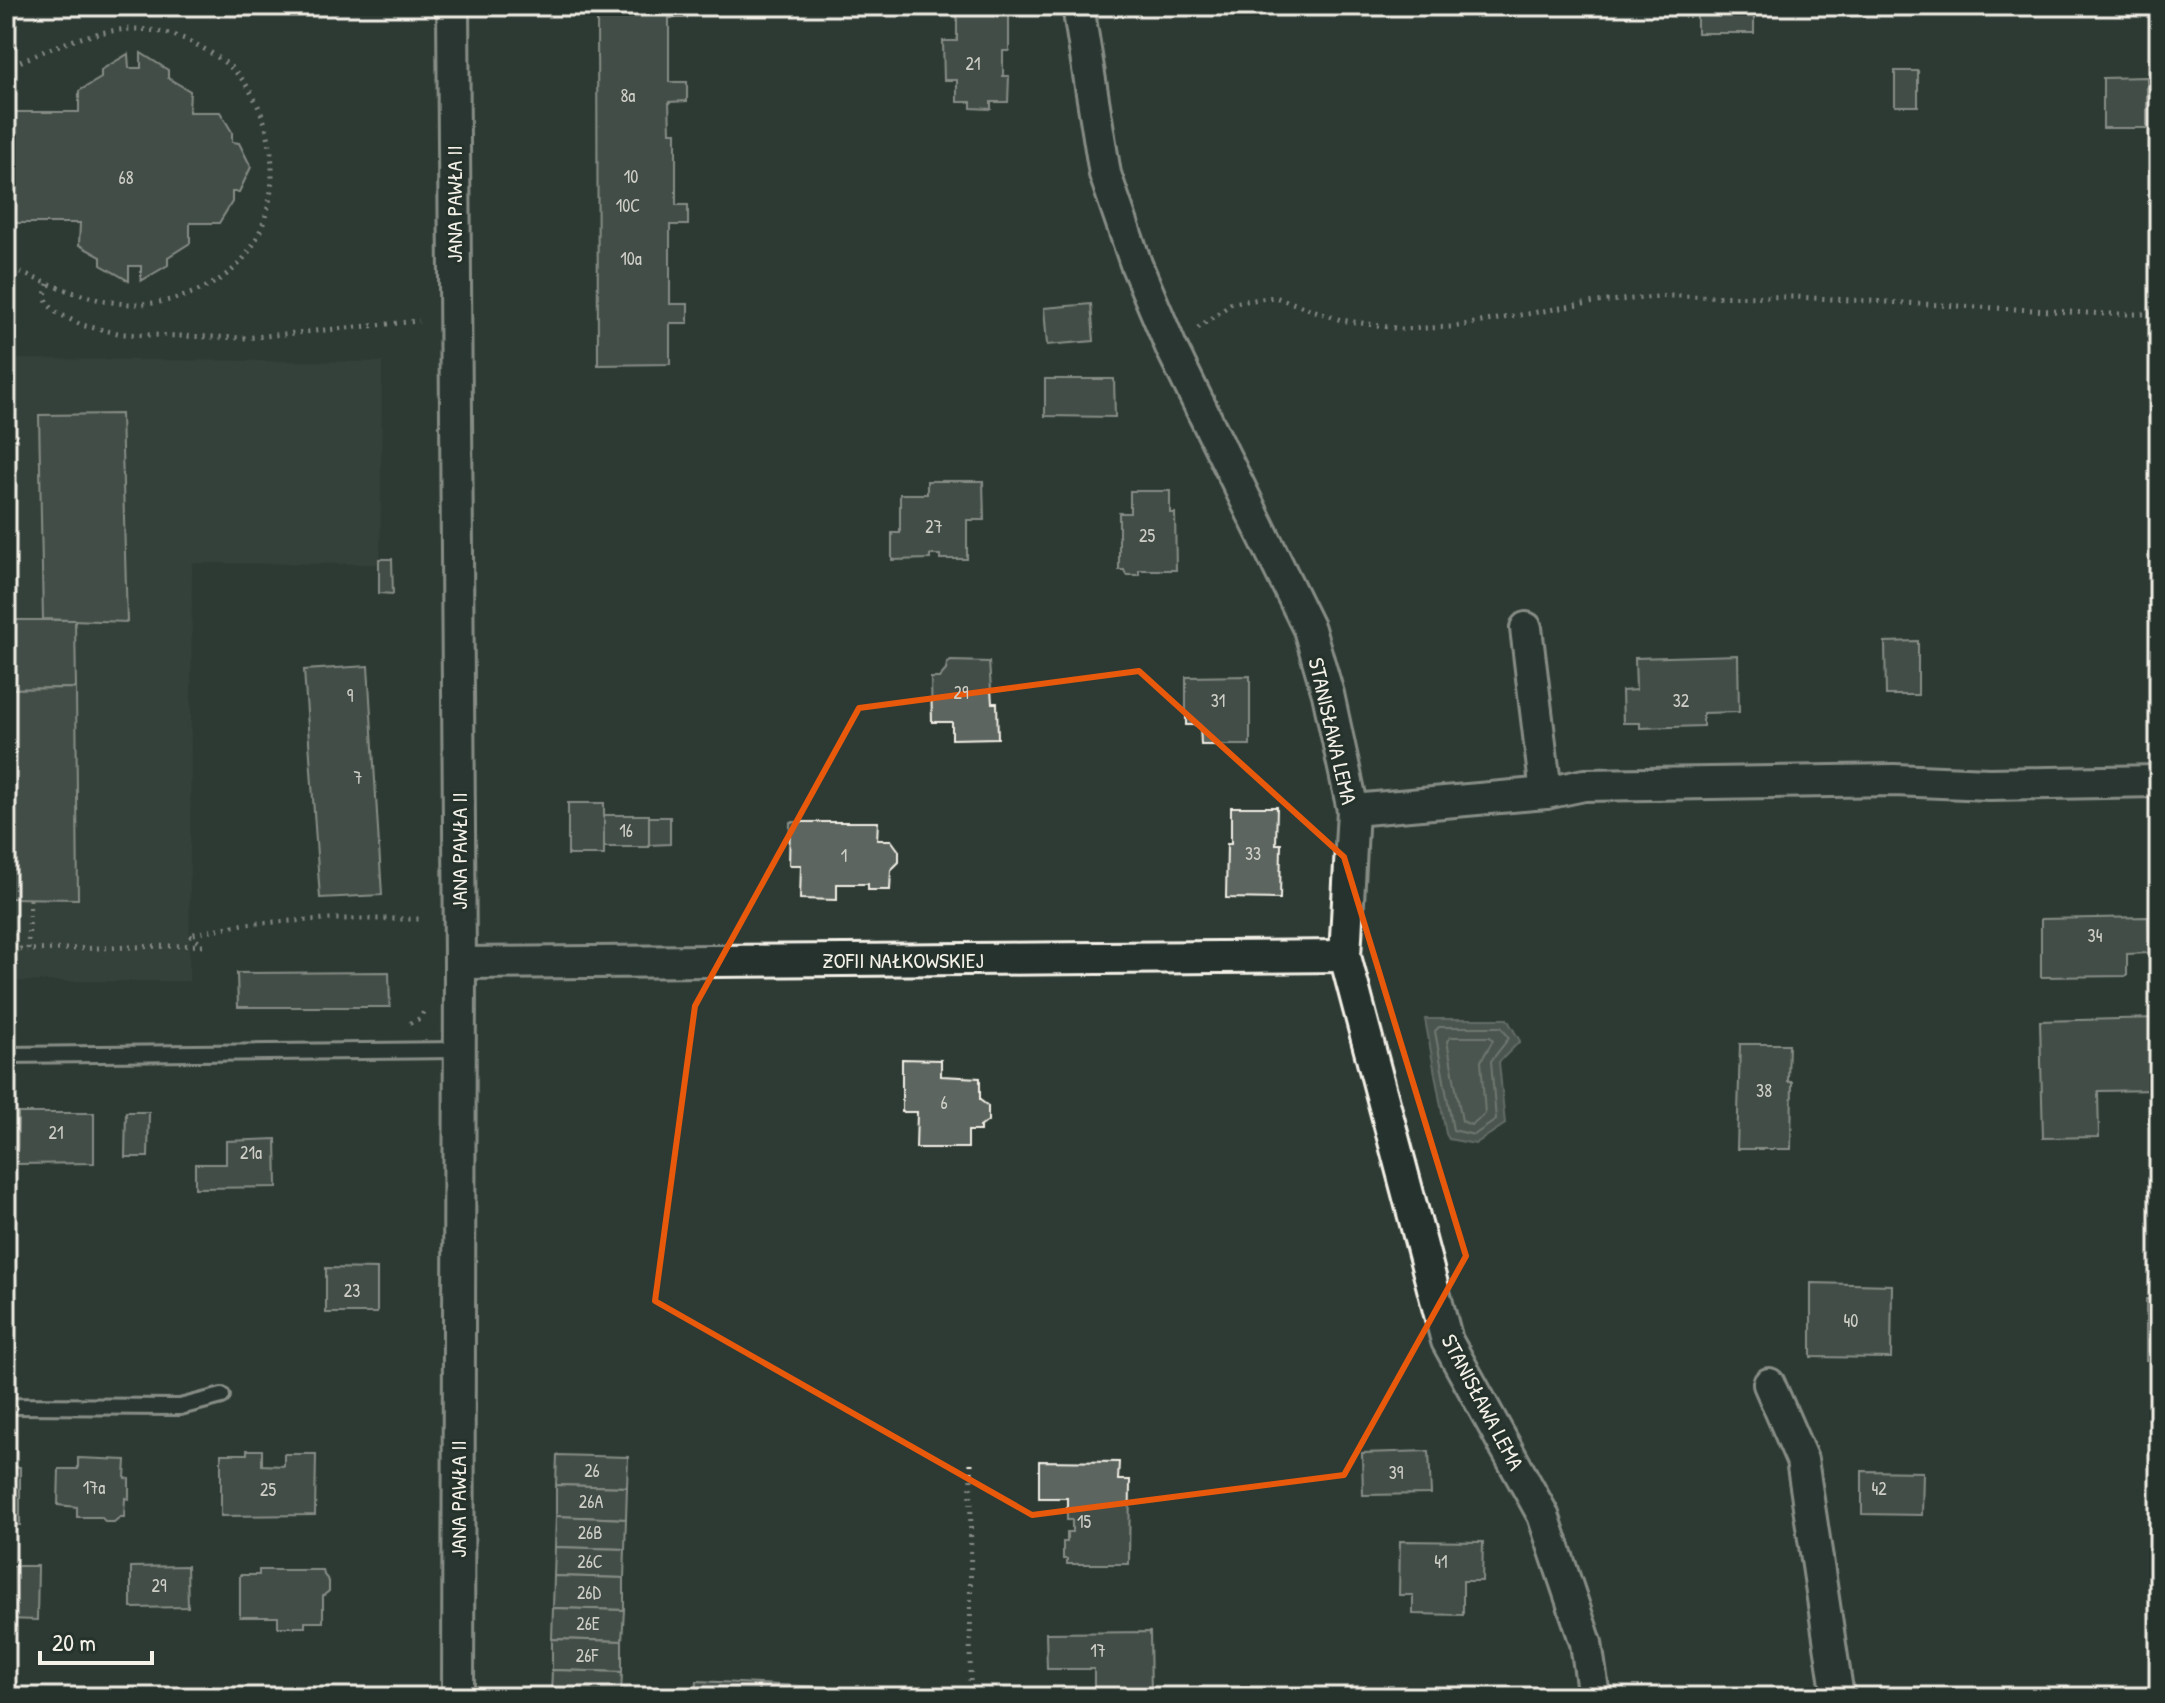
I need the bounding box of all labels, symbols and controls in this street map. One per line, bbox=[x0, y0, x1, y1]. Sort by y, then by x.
house number: 21 bbox=[966, 51, 980, 76]
house number: 8a bbox=[621, 83, 635, 108]
street label: JANA PAWŁA II bbox=[439, 145, 469, 263]
house number: 10 bbox=[624, 164, 638, 189]
house number: 68 bbox=[119, 165, 134, 190]
house number: 10C bbox=[616, 193, 640, 218]
house number: 10a bbox=[620, 246, 642, 271]
house number: 27 bbox=[925, 514, 943, 539]
house number: 25 bbox=[1139, 523, 1155, 548]
street label: STANISŁAWA LEMA bbox=[1302, 655, 1365, 808]
house number: 29 bbox=[953, 680, 969, 705]
house number: 9 bbox=[347, 683, 354, 708]
house number: 31 bbox=[1211, 688, 1225, 713]
house number: 32 bbox=[1673, 688, 1690, 713]
house number: 7 bbox=[354, 765, 363, 790]
street label: JANA PAWŁA II bbox=[444, 792, 474, 910]
house number: 16 bbox=[619, 818, 633, 843]
house number: 33 bbox=[1245, 841, 1261, 866]
house number: 1 bbox=[841, 843, 847, 868]
house number: 34 bbox=[2088, 923, 2103, 948]
street label: ZOFII NAŁKOWSKIEJ bbox=[822, 945, 984, 975]
house number: 38 bbox=[1756, 1078, 1772, 1103]
house number: 6 bbox=[940, 1090, 948, 1115]
house number: 21 bbox=[49, 1120, 63, 1145]
house number: 21a bbox=[240, 1140, 262, 1165]
house number: 23 bbox=[344, 1278, 360, 1303]
house number: 40 bbox=[1844, 1308, 1858, 1333]
street label: STANISŁAWA LEMA bbox=[1435, 1329, 1532, 1475]
street label: JANA PAWŁA II bbox=[443, 1440, 473, 1558]
house number: 26 bbox=[584, 1458, 600, 1483]
house number: 39 bbox=[1389, 1460, 1404, 1485]
house number: 17a bbox=[83, 1475, 105, 1500]
house number: 42 bbox=[1871, 1476, 1887, 1501]
house number: 25 bbox=[260, 1477, 276, 1502]
house number: 26A bbox=[579, 1489, 603, 1514]
house number: 15 bbox=[1077, 1509, 1091, 1534]
house number: 26B bbox=[578, 1520, 602, 1545]
house number: 26C bbox=[577, 1549, 603, 1574]
house number: 41 bbox=[1434, 1549, 1448, 1574]
house number: 29 bbox=[151, 1573, 167, 1598]
house number: 26D bbox=[577, 1580, 602, 1605]
house number: 26E bbox=[576, 1611, 600, 1636]
scale bar bbox=[40, 1615, 152, 1665]
text: 20 m bbox=[52, 1626, 96, 1658]
house number: 17 bbox=[1090, 1638, 1106, 1663]
house number: 26F bbox=[576, 1643, 599, 1668]

